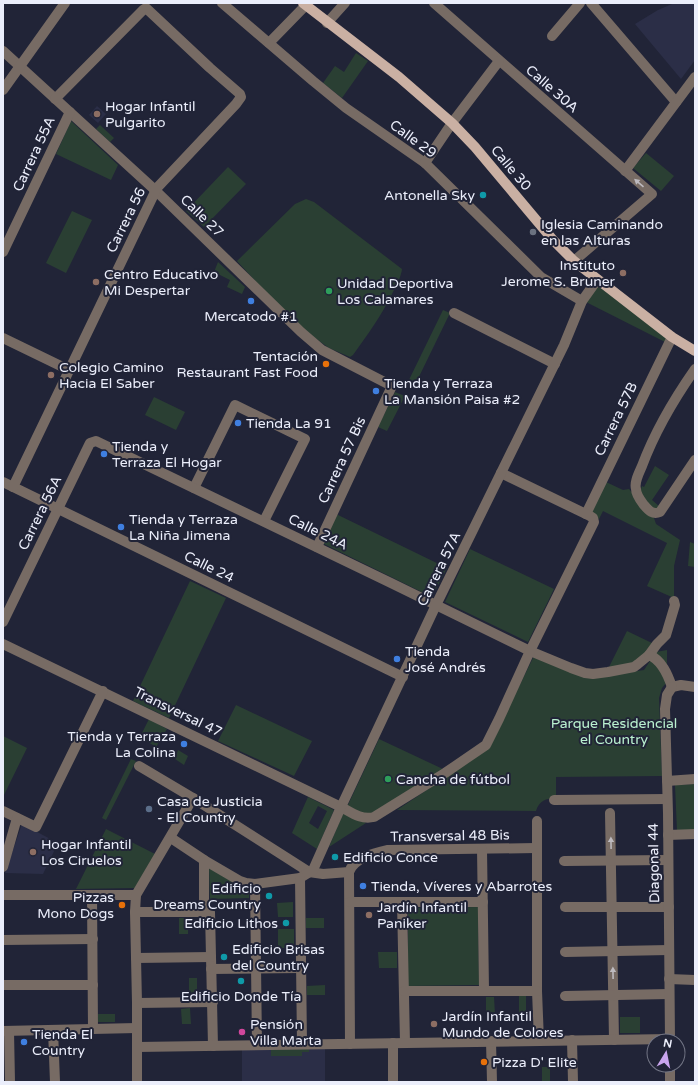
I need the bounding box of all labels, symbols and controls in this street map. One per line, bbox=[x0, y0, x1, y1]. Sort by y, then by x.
street label: Calle 30A bbox=[522, 62, 582, 116]
place label: Hogar Infantil Pulgarito bbox=[105, 98, 195, 131]
marker: Hogar Infantil Pulgarito bbox=[92, 109, 102, 119]
street label: Carrera 55A bbox=[9, 114, 59, 194]
street label: Calle 29 bbox=[386, 116, 440, 162]
street label: Calle 30 bbox=[487, 142, 535, 194]
one-way arrow bbox=[634, 178, 644, 187]
street label: Carrera 56 bbox=[103, 184, 149, 255]
place label: Antonella Sky bbox=[384, 187, 475, 204]
marker: Antonella Sky bbox=[478, 190, 488, 200]
street label: Calle 27 bbox=[177, 191, 227, 241]
place label: Iglesia Caminando en las Alturas bbox=[541, 216, 663, 249]
marker: Iglesia Caminando en las Alturas bbox=[528, 227, 538, 237]
place label: Instituto Jerome S. Bruner bbox=[501, 257, 616, 290]
place label: Centro Educativo Mi Despertar bbox=[104, 266, 218, 299]
marker: Instituto Jerome S. Bruner bbox=[618, 268, 628, 278]
place label: Unidad Deportiva Los Calamares bbox=[337, 275, 453, 308]
marker: Centro Educativo Mi Despertar bbox=[91, 277, 101, 287]
marker: Unidad Deportiva Los Calamares bbox=[324, 286, 334, 296]
marker: Mercatodo #1 bbox=[246, 296, 256, 306]
place label: Mercatodo #1 bbox=[204, 308, 298, 325]
place label: Tentación Restaurant Fast Food bbox=[176, 348, 318, 381]
place label: Colegio Camino Hacia El Saber bbox=[59, 359, 164, 392]
marker: Tentación Restaurant Fast Food bbox=[321, 359, 331, 369]
marker: Colegio Camino Hacia El Saber bbox=[46, 370, 56, 380]
place label: Tienda y Terraza La Mansión Paisa #2 bbox=[384, 375, 520, 408]
street label: Carrera 57B bbox=[591, 379, 641, 459]
marker: Tienda y Terraza La Mansión Paisa #2 bbox=[371, 386, 381, 396]
street label: Carrera 57 Bis bbox=[314, 414, 370, 506]
place label: Tienda La 91 bbox=[246, 415, 332, 432]
marker: Tienda La 91 bbox=[233, 418, 243, 428]
place label: Tienda y Terraza El Hogar bbox=[112, 438, 222, 471]
marker: Tienda y Terraza El Hogar bbox=[99, 449, 109, 459]
street label: Carrera 56A bbox=[15, 473, 65, 553]
street label: Calle 24A bbox=[285, 510, 351, 554]
place label: Tienda y Terraza La Niña Jimena bbox=[129, 511, 238, 544]
marker: Tienda y Terraza La Niña Jimena bbox=[116, 522, 126, 532]
street label: Carrera 57A bbox=[414, 529, 464, 609]
street label: Calle 24 bbox=[181, 548, 237, 587]
place label: Tienda José Andrés bbox=[405, 643, 486, 676]
marker: Tienda José Andrés bbox=[392, 654, 402, 664]
street label: Transversal 47 bbox=[131, 683, 225, 741]
park label: Parque Residencial el Country bbox=[551, 715, 677, 748]
place label: Tienda y Terraza La Colina bbox=[67, 728, 176, 761]
marker: Tienda y Terraza La Colina bbox=[179, 739, 189, 749]
place label: Cancha de fútbol bbox=[396, 771, 510, 788]
marker: Cancha de fútbol bbox=[383, 774, 393, 784]
place label: Casa de Justicia - El Country bbox=[157, 793, 263, 826]
marker: Casa de Justicia - El Country bbox=[144, 804, 154, 814]
street label: Diagonal 44 bbox=[645, 823, 663, 903]
street label: Transversal 48 Bis bbox=[390, 826, 510, 846]
place label: Hogar Infantil Los Ciruelos bbox=[41, 836, 131, 869]
one-way arrow bbox=[608, 836, 614, 849]
marker: Hogar Infantil Los Ciruelos bbox=[28, 847, 38, 857]
place label: Edificio Conce bbox=[343, 849, 438, 866]
marker: Edificio Conce bbox=[330, 852, 340, 862]
place label: Tienda, Víveres y Abarrotes bbox=[371, 878, 552, 895]
place label: Edificio Dreams Country bbox=[153, 880, 261, 913]
marker: Tienda, Víveres y Abarrotes bbox=[358, 881, 368, 891]
place label: Pizzas Mono Dogs bbox=[37, 889, 114, 922]
marker: Edificio Dreams Country bbox=[264, 891, 274, 901]
place label: Jardín Infantil Paniker bbox=[377, 899, 467, 932]
marker: Pizzas Mono Dogs bbox=[117, 900, 127, 910]
marker: Jardín Infantil Paniker bbox=[364, 910, 374, 920]
place label: Edificio Lithos bbox=[184, 915, 278, 932]
marker: Edificio Lithos bbox=[281, 918, 291, 928]
place label: Edificio Brisas del Country bbox=[232, 941, 325, 974]
marker: Edificio Brisas del Country bbox=[219, 952, 229, 962]
one-way arrow bbox=[610, 966, 616, 979]
marker: Edificio Donde Tía bbox=[236, 976, 246, 986]
place label: Edificio Donde Tía bbox=[181, 988, 301, 1005]
place label: Jardín Infantil Mundo de Colores bbox=[442, 1008, 564, 1041]
place label: Pensión Villa Marta bbox=[250, 1016, 322, 1049]
marker: Jardín Infantil Mundo de Colores bbox=[429, 1019, 439, 1029]
place label: Tienda El Country bbox=[32, 1026, 93, 1059]
marker: Pensión Villa Marta bbox=[237, 1027, 247, 1037]
north arrow bbox=[646, 1033, 686, 1073]
text: N bbox=[662, 1036, 673, 1051]
marker: Tienda El Country bbox=[19, 1037, 29, 1047]
place label: Pizza D' Elite bbox=[492, 1054, 577, 1071]
marker: Pizza D' Elite bbox=[479, 1057, 489, 1067]

